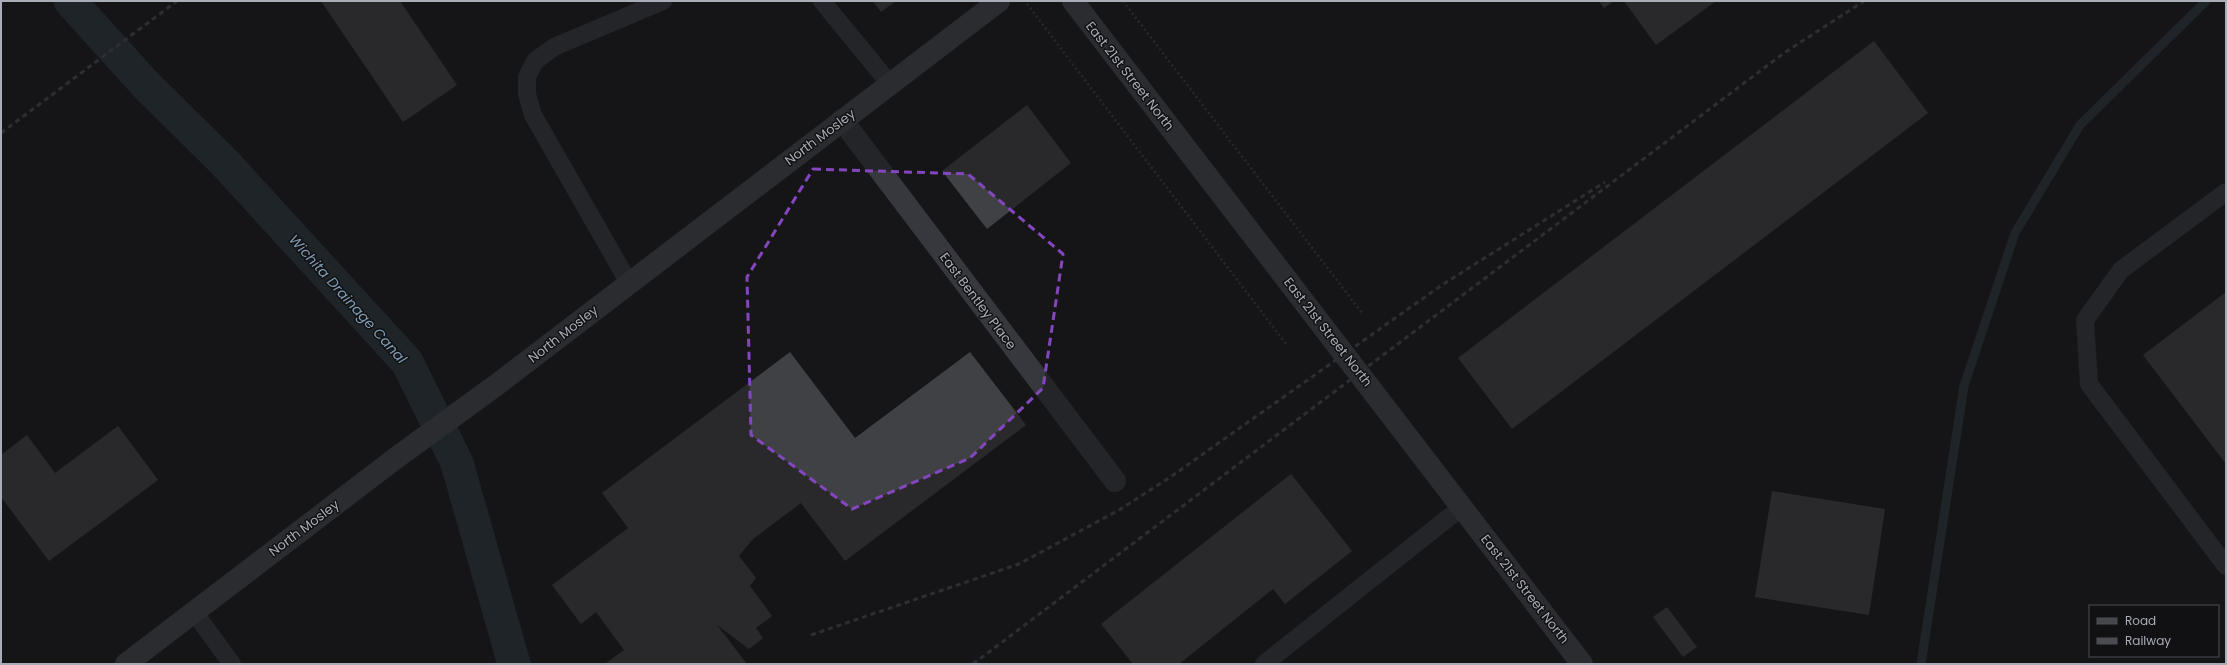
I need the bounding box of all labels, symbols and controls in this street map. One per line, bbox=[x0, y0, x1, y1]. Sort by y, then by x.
street label: East 21st Street North bbox=[1081, 17, 1179, 135]
street label: North Mosley bbox=[781, 104, 860, 170]
water label: Wichita Drainage Canal bbox=[284, 230, 412, 368]
street label: East Bentley Place bbox=[935, 249, 1021, 353]
street label: East 21st Street North bbox=[1279, 273, 1377, 391]
street label: North Mosley bbox=[524, 300, 602, 367]
street label: North Mosley bbox=[265, 495, 344, 561]
street label: East 21st Street North bbox=[1476, 530, 1574, 648]
legend bbox=[2089, 605, 2219, 657]
text: Road bbox=[2125, 612, 2156, 629]
text: Railway bbox=[2125, 632, 2171, 649]

